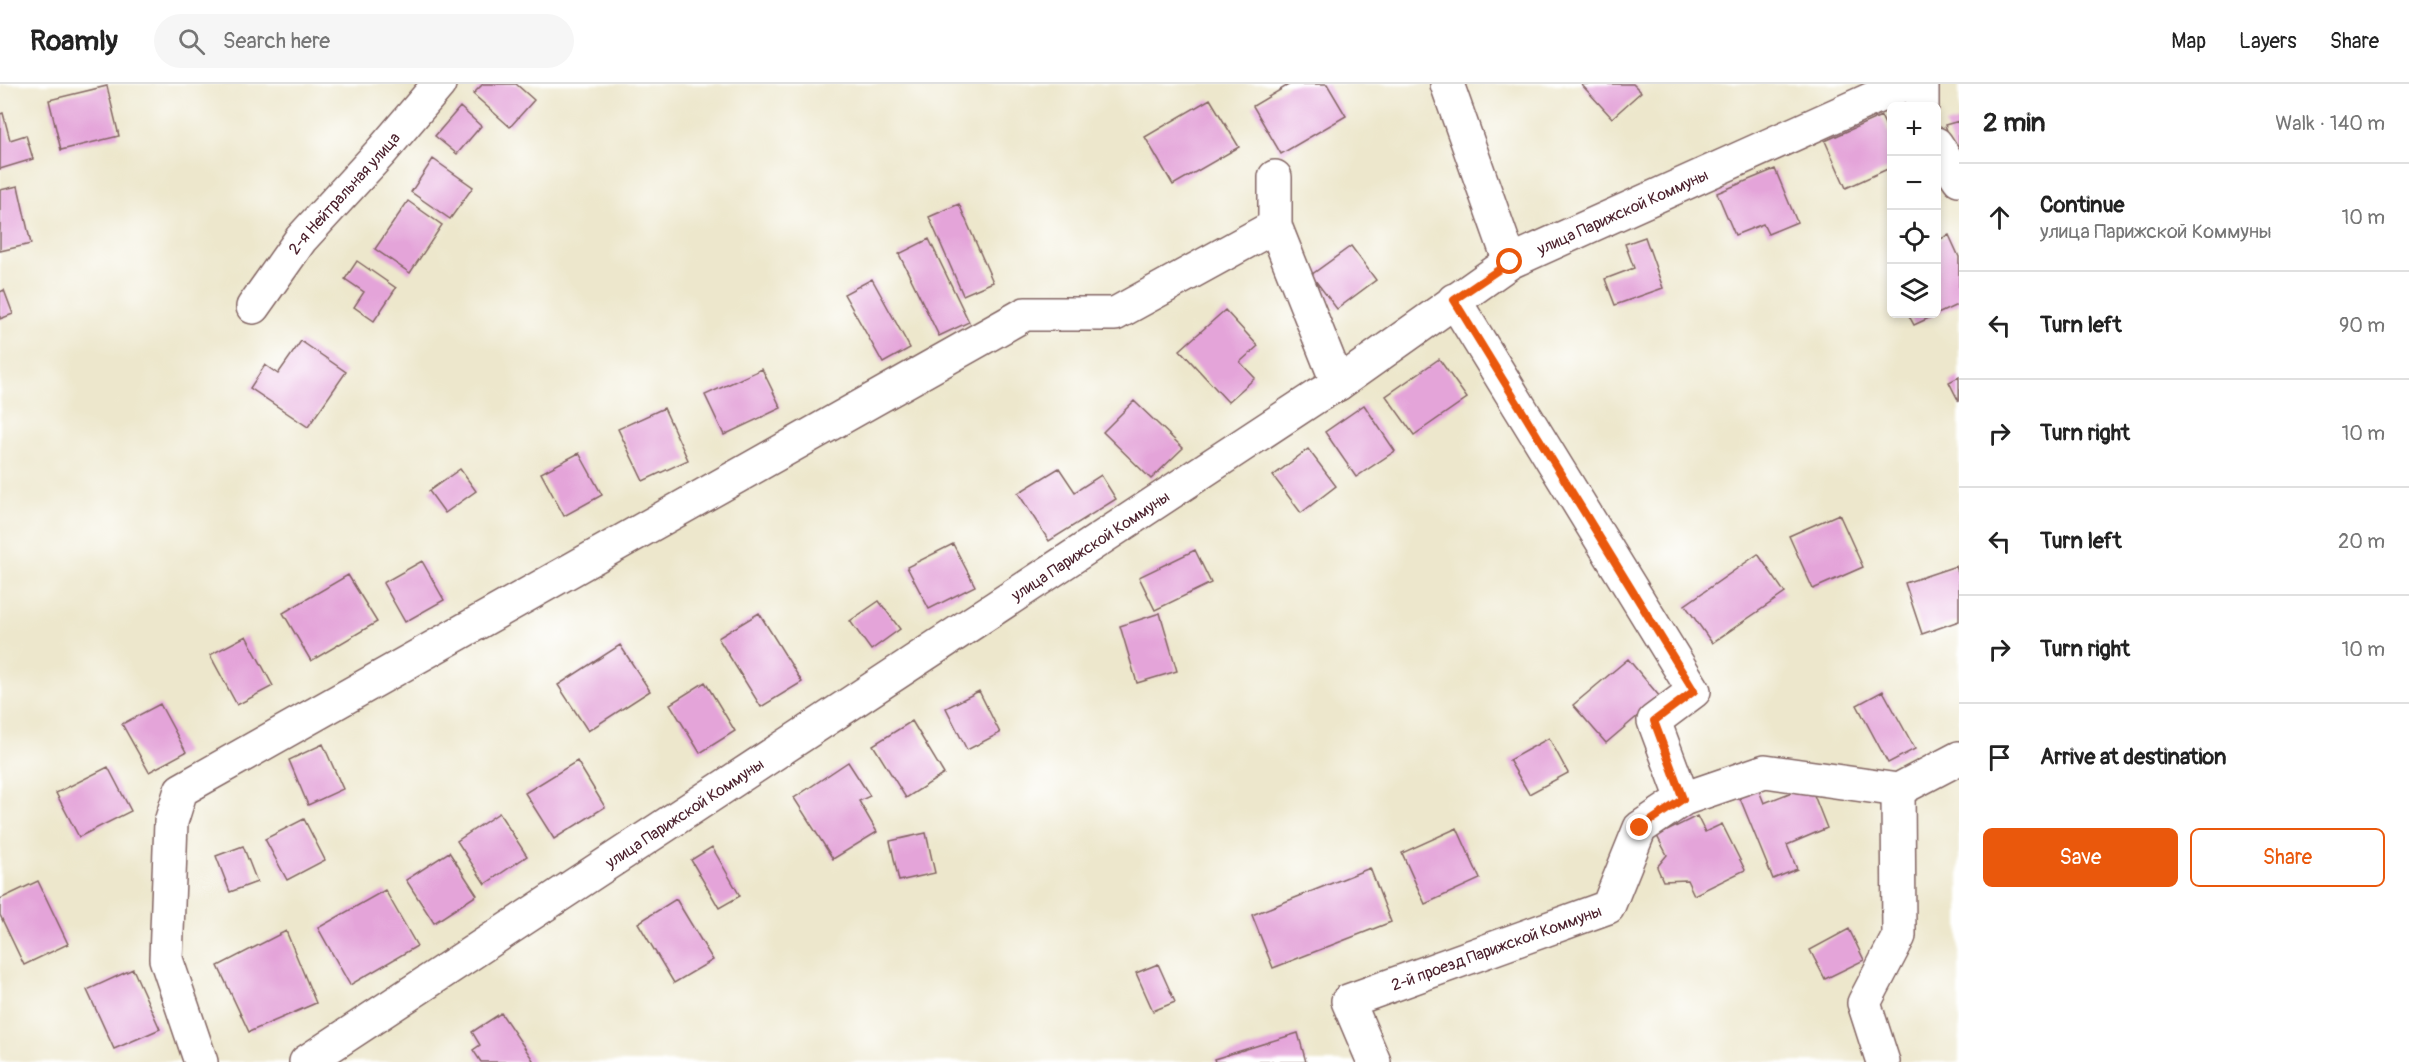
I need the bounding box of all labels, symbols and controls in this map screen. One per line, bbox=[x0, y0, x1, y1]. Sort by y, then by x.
search box bbox=[154, 14, 574, 68]
text: Roamly bbox=[30, 24, 118, 59]
icon: search bbox=[175, 25, 208, 58]
text: Search here bbox=[223, 27, 330, 55]
text: Map bbox=[2171, 28, 2206, 55]
text: Layers bbox=[2239, 28, 2297, 55]
text: Share bbox=[2330, 28, 2379, 55]
map controls bbox=[1887, 102, 1941, 318]
button: + bbox=[1887, 102, 1941, 156]
text: 2 min bbox=[1983, 107, 2045, 139]
text: Walk · 140 m bbox=[2275, 111, 2385, 136]
street label: 2-я Нейтральная улица bbox=[284, 128, 405, 258]
button: − bbox=[1887, 156, 1941, 210]
street label: улица Парижской Коммуны bbox=[1533, 165, 1712, 260]
text: Continue bbox=[2040, 191, 2124, 219]
icon: ahead bbox=[1983, 201, 2016, 234]
text: 10 m bbox=[2341, 205, 2385, 230]
button: locate bbox=[1887, 210, 1941, 264]
text: улица Парижской Коммуны bbox=[2040, 219, 2272, 244]
route start bbox=[1496, 248, 1522, 274]
button: layers bbox=[1887, 264, 1941, 318]
icon: left bbox=[1983, 309, 2016, 342]
text: Turn left bbox=[2040, 311, 2122, 339]
text: 90 m bbox=[2339, 313, 2385, 338]
icon: right bbox=[1983, 417, 2016, 450]
text: Turn right bbox=[2040, 419, 2130, 447]
text: 10 m bbox=[2341, 421, 2385, 446]
street label: улица Парижской Коммуны bbox=[1007, 487, 1174, 606]
icon: left bbox=[1983, 525, 2016, 558]
text: Turn left bbox=[2040, 527, 2122, 555]
text: 20 m bbox=[2338, 529, 2385, 554]
icon: right bbox=[1983, 633, 2016, 666]
text: Turn right bbox=[2040, 635, 2130, 663]
text: 10 m bbox=[2341, 637, 2385, 662]
icon: arrive bbox=[1983, 741, 2016, 774]
text: Arrive at destination bbox=[2040, 743, 2226, 771]
street label: улица Парижской Коммуны bbox=[601, 754, 768, 874]
route end bbox=[1626, 814, 1652, 840]
button: Save bbox=[1983, 828, 2178, 887]
button: Share bbox=[2190, 828, 2385, 887]
street label: 2-й проезд Парижской Коммуны bbox=[1389, 901, 1604, 995]

